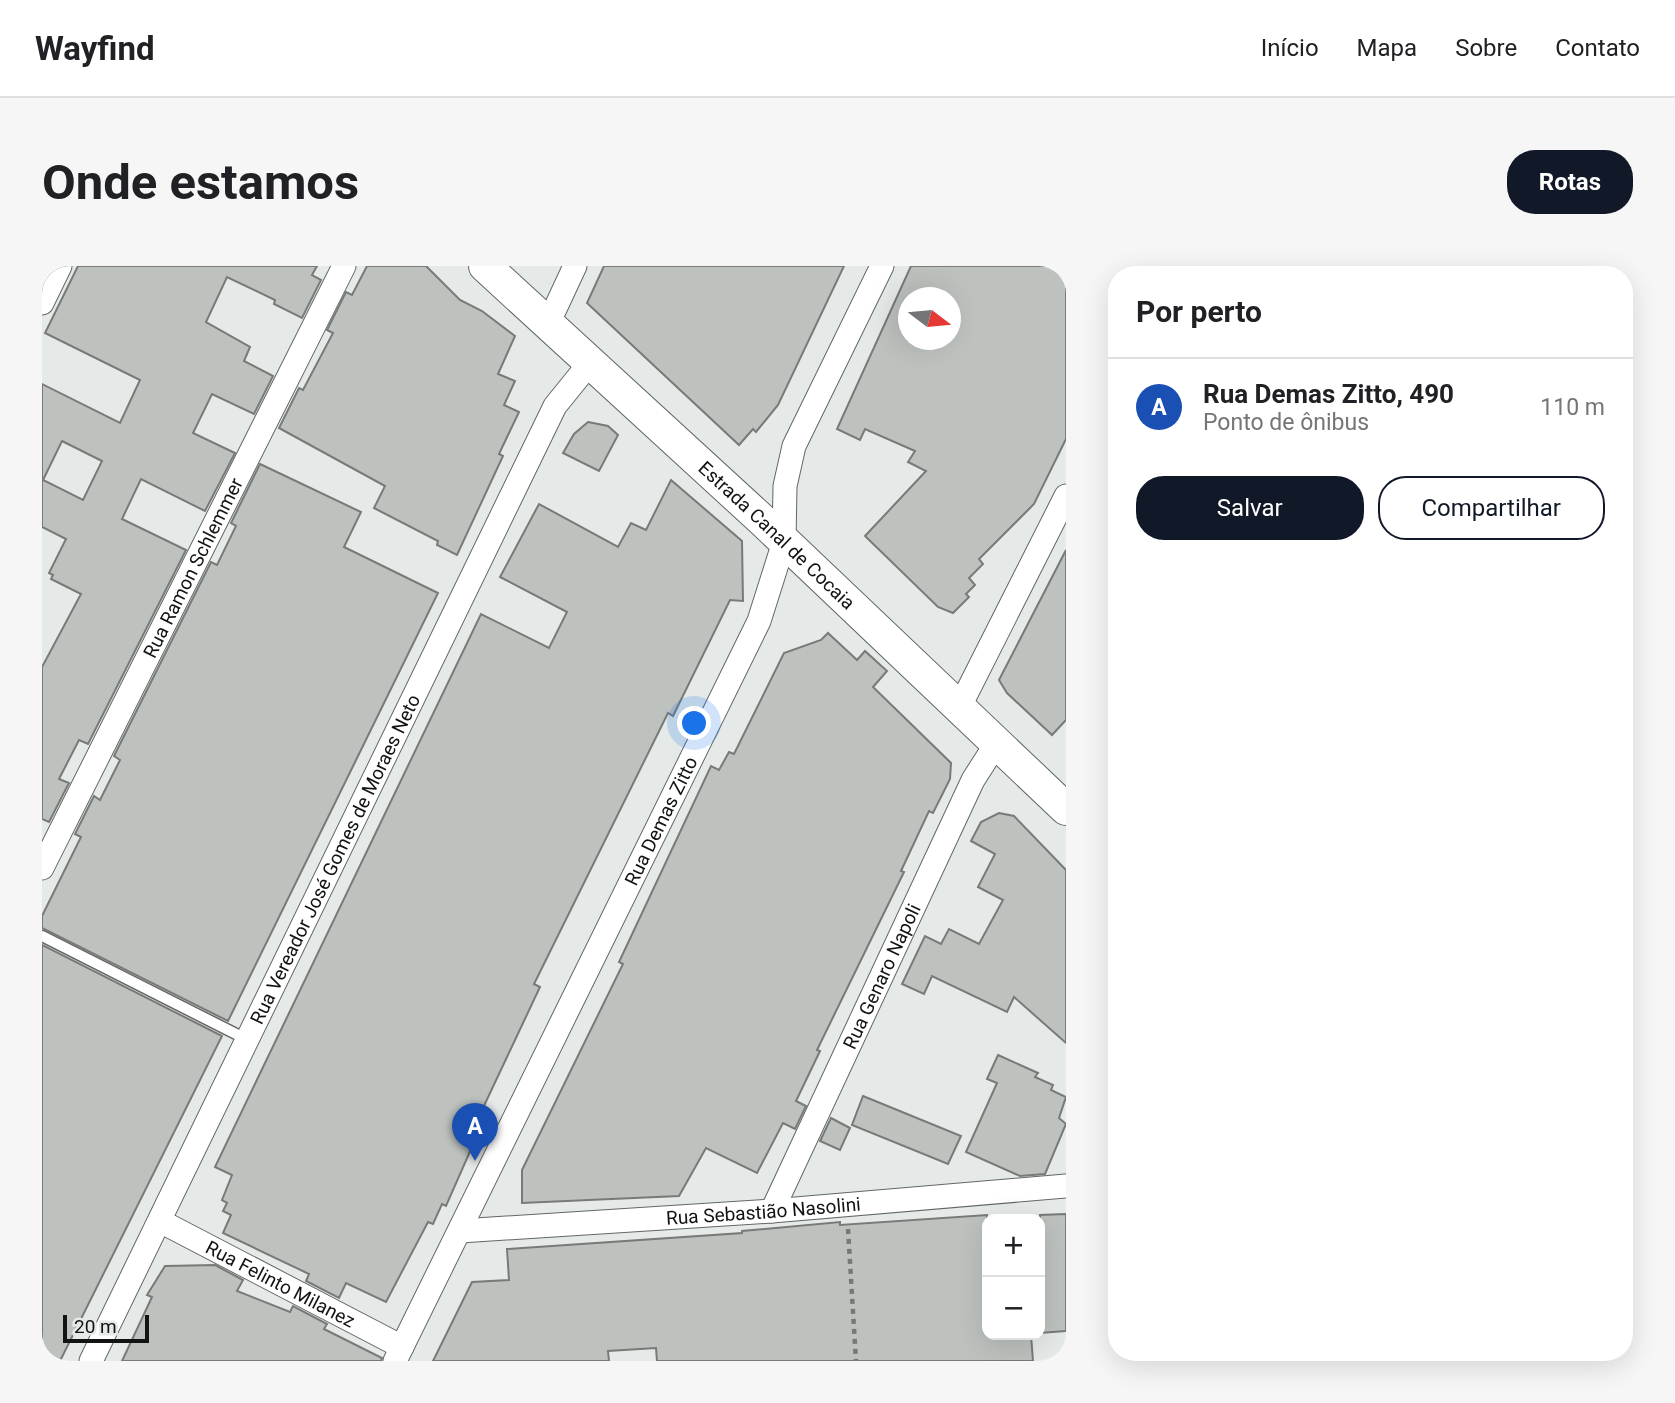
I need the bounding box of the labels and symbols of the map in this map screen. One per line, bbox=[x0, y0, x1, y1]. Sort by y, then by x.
north arrow bbox=[898, 287, 961, 350]
street label: Estrada Canal de Cocaia bbox=[694, 456, 860, 614]
street label: Rua Ramon Schlemmer bbox=[138, 473, 248, 661]
street label: Rua Vereador José Gomes de Moraes Neto bbox=[245, 690, 425, 1028]
your location bbox=[677, 706, 711, 740]
street label: Rua Demas Zitto bbox=[619, 753, 702, 889]
street label: Rua Genaro Napoli bbox=[838, 900, 925, 1053]
pin: A bbox=[452, 1103, 498, 1161]
street label: Rua Sebastião Nasolini bbox=[665, 1192, 862, 1229]
street label: Rua Felinto Milanez bbox=[202, 1235, 359, 1332]
scale bar bbox=[63, 1312, 149, 1344]

